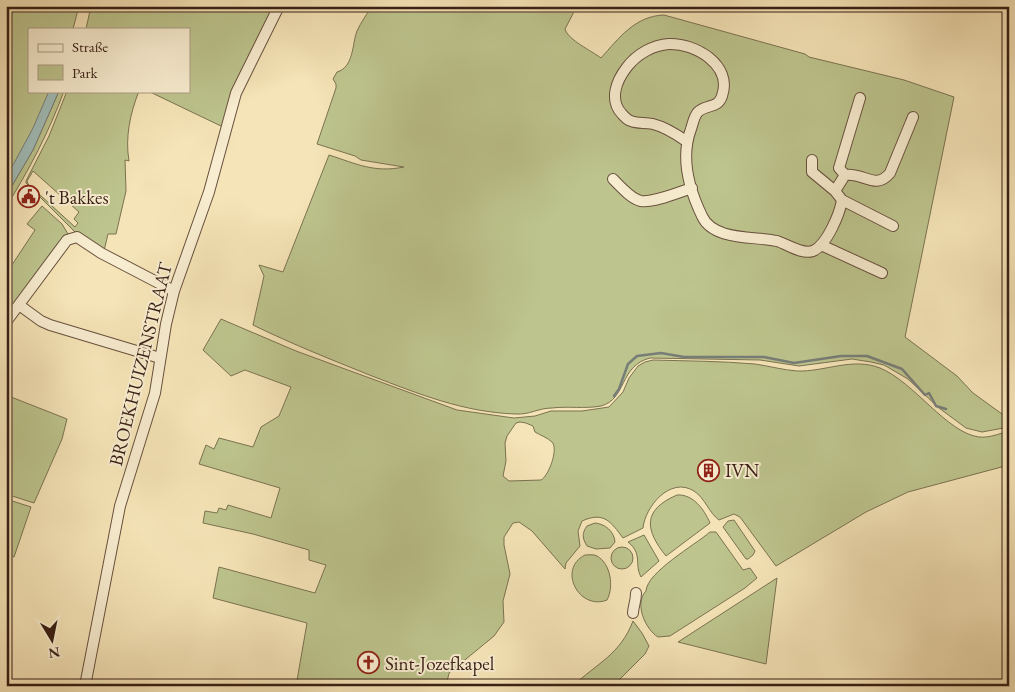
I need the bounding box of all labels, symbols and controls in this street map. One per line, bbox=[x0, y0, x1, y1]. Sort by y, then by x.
legend bbox=[28, 28, 190, 92]
text: Straße bbox=[72, 37, 108, 56]
text: Park bbox=[72, 63, 99, 82]
public building icon: 't Bakkes bbox=[17, 185, 41, 209]
place label: 't Bakkes bbox=[45, 185, 109, 210]
street label: BROEKHUIZENSTRAAT bbox=[103, 259, 178, 469]
building icon: IVN bbox=[697, 458, 721, 482]
place label: IVN bbox=[725, 458, 759, 483]
north arrow bbox=[28, 614, 78, 664]
text: N bbox=[46, 643, 61, 663]
church icon: Sint-Jozefkapel bbox=[357, 651, 381, 675]
place label: Sint-Jozefkapel bbox=[385, 651, 495, 676]

